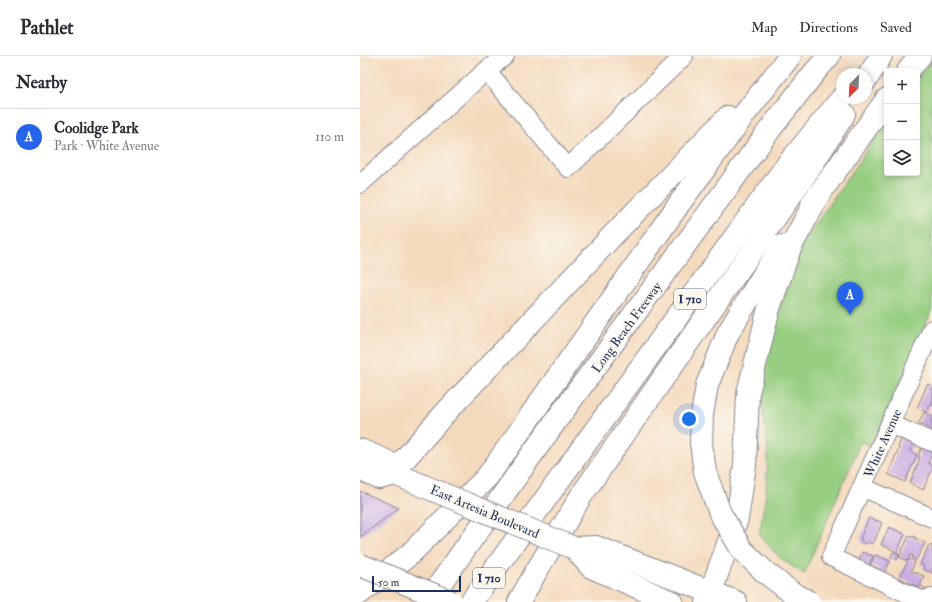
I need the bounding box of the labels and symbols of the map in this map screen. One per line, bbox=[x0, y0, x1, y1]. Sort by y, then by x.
north arrow bbox=[836, 68, 872, 104]
street label: Long Beach Freeway bbox=[589, 279, 666, 377]
pin: A bbox=[837, 282, 863, 315]
road number: I 710 bbox=[674, 289, 706, 309]
street label: White Avenue bbox=[860, 406, 905, 481]
your location bbox=[679, 409, 699, 429]
street label: East Artesia Boulevard bbox=[428, 482, 542, 542]
road number: I 710 bbox=[473, 568, 505, 588]
scale bar bbox=[372, 574, 461, 593]

